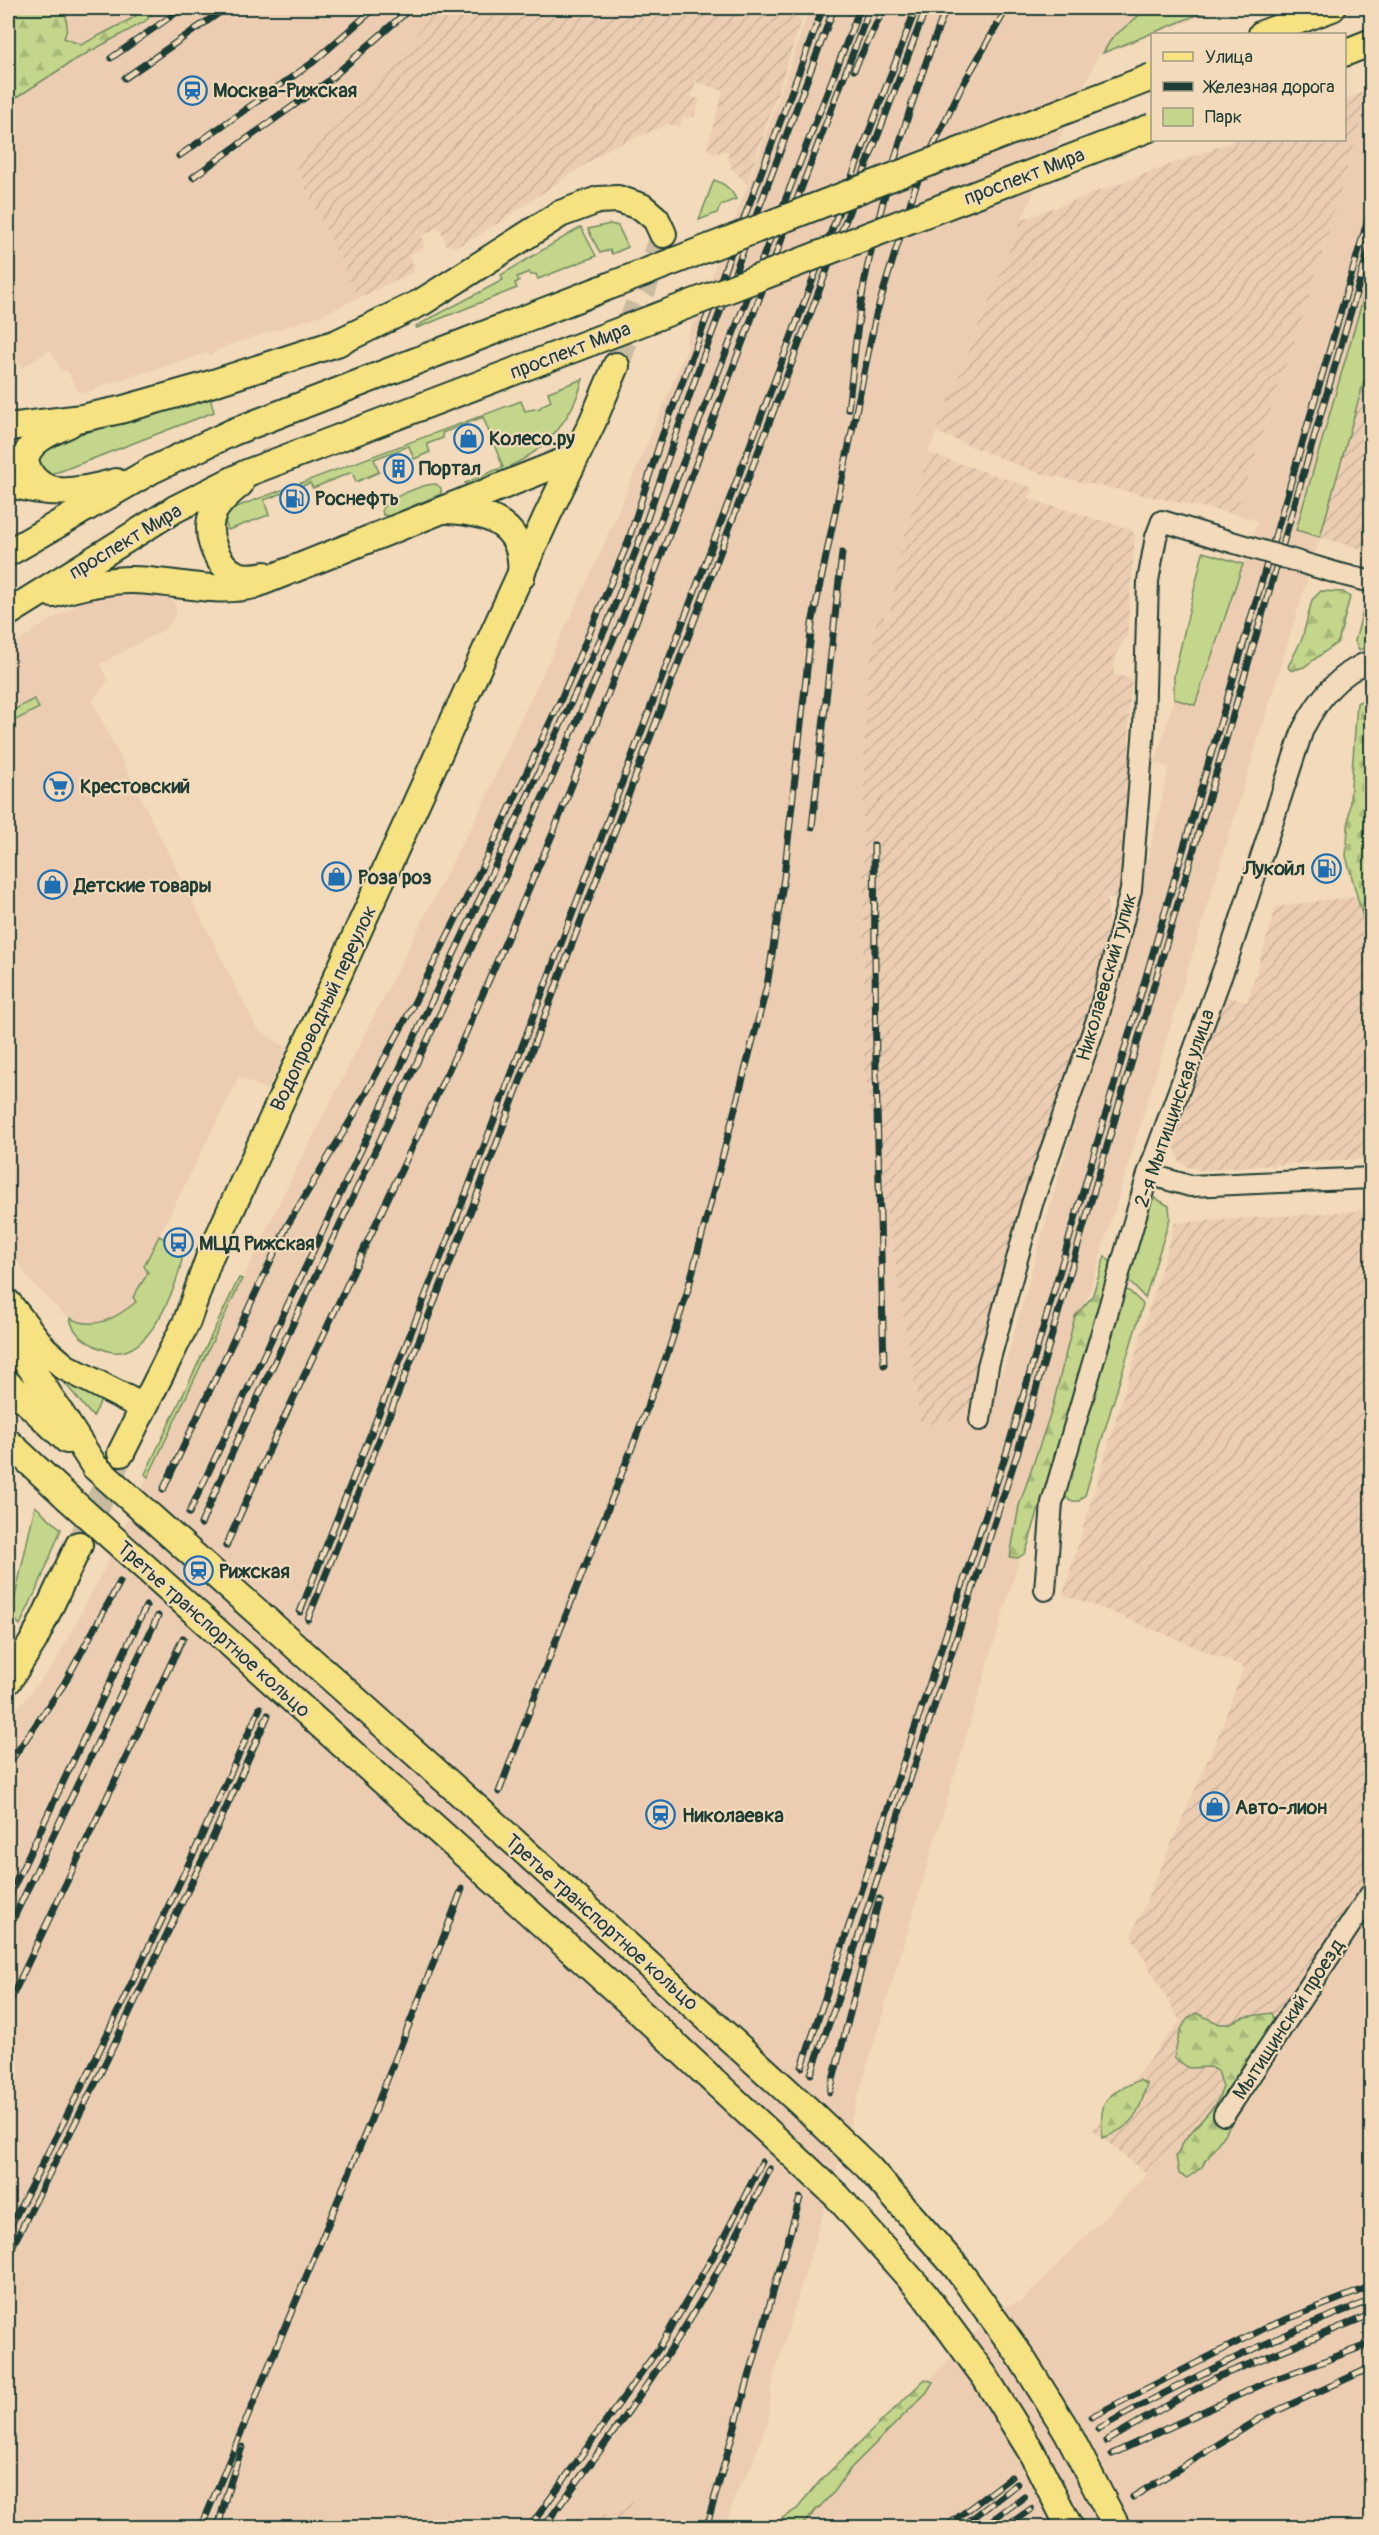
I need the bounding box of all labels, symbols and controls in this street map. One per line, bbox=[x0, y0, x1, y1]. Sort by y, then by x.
legend bbox=[1151, 33, 1346, 141]
text: Улица bbox=[1205, 46, 1253, 69]
station icon: Москва-Рижская bbox=[176, 74, 208, 106]
text: Железная дорога bbox=[1202, 76, 1335, 99]
place label: Москва-Рижская bbox=[213, 78, 357, 103]
text: Парк bbox=[1205, 106, 1242, 129]
street label: проспект Мира bbox=[960, 142, 1088, 211]
street label: проспект Мира bbox=[506, 316, 634, 385]
shop icon: Колесо.ру bbox=[452, 422, 484, 454]
place label: Колесо.ру bbox=[489, 426, 575, 451]
building icon: Портал bbox=[382, 452, 414, 484]
place label: Портал bbox=[419, 456, 481, 481]
fuel station icon: Роснефть bbox=[278, 482, 310, 514]
place label: Роснефть bbox=[315, 486, 399, 511]
street label: проспект Мира bbox=[64, 498, 186, 585]
supermarket icon: Крестовский bbox=[43, 770, 75, 802]
place label: Крестовский bbox=[80, 774, 190, 799]
fuel station icon: Лукойл bbox=[1310, 852, 1342, 884]
place label: Лукойл bbox=[1242, 856, 1305, 881]
shop icon: Роза роз bbox=[321, 861, 353, 893]
place label: Роза роз bbox=[358, 865, 432, 890]
shop icon: Детские товары bbox=[37, 869, 69, 901]
place label: Детские товары bbox=[73, 873, 212, 898]
street label: Николаевский тупик bbox=[1071, 890, 1142, 1064]
street label: Водопроводный переулок bbox=[265, 901, 382, 1115]
street label: 2-я Мытищинская улица bbox=[1129, 1006, 1220, 1211]
bus stop icon: МЦД Рижская bbox=[162, 1227, 194, 1259]
place label: МЦД Рижская bbox=[199, 1231, 315, 1256]
street label: Третье транспортное кольцо bbox=[112, 1536, 316, 1723]
station icon: Рижская bbox=[182, 1555, 214, 1587]
place label: Рижская bbox=[219, 1559, 290, 1584]
shop icon: Авто-лион bbox=[1198, 1791, 1230, 1823]
place label: Авто-лион bbox=[1235, 1795, 1327, 1820]
station icon: Николаевка bbox=[645, 1799, 677, 1831]
place label: Николаевка bbox=[682, 1803, 784, 1828]
street label: Третье транспортное кольцо bbox=[500, 1829, 704, 2016]
street label: Мытищинский проезд bbox=[1227, 1934, 1350, 2104]

